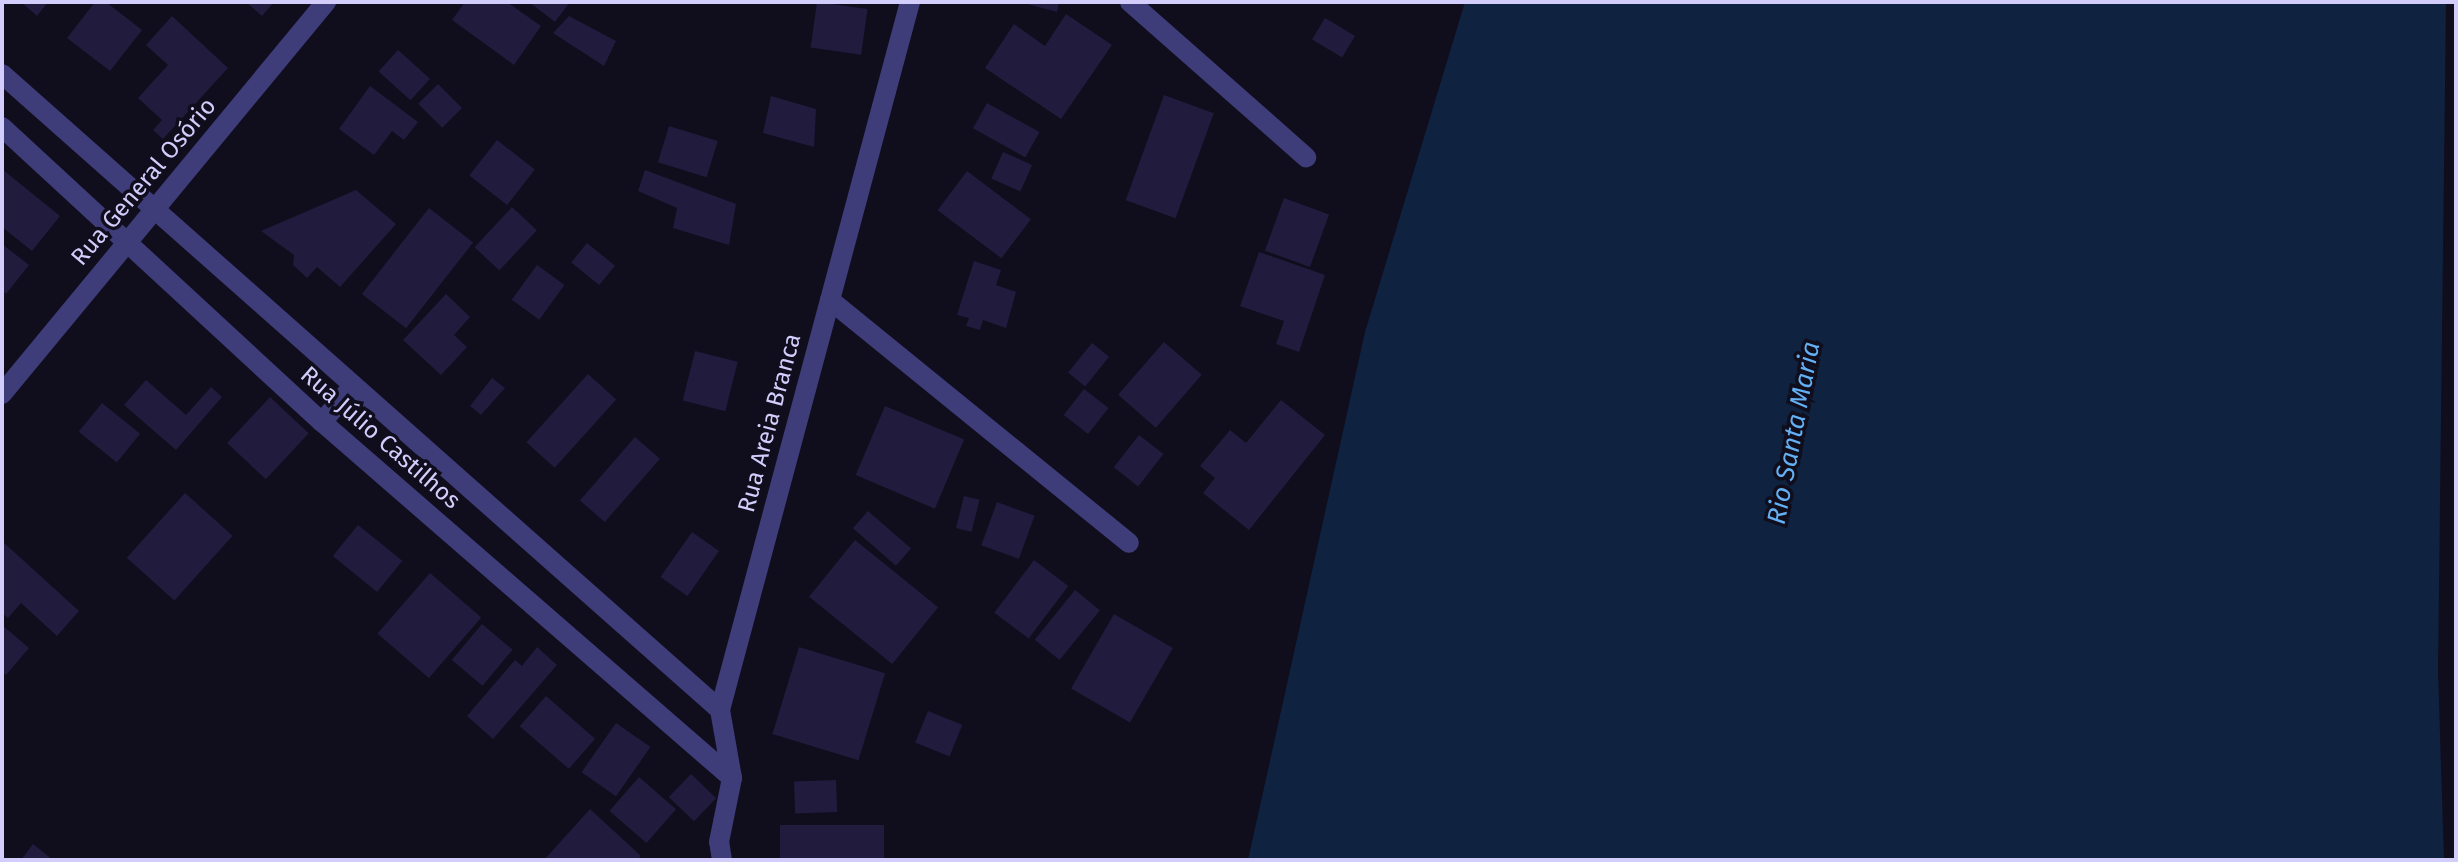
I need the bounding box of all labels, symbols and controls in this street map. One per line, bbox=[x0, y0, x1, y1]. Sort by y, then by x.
street label: Rua General Osório bbox=[66, 92, 222, 272]
street label: Rua Areia Branca bbox=[732, 330, 808, 516]
water label: Rio Santa Maria bbox=[1761, 339, 1827, 527]
street label: Rua Júlio Castilhos bbox=[294, 361, 466, 515]

